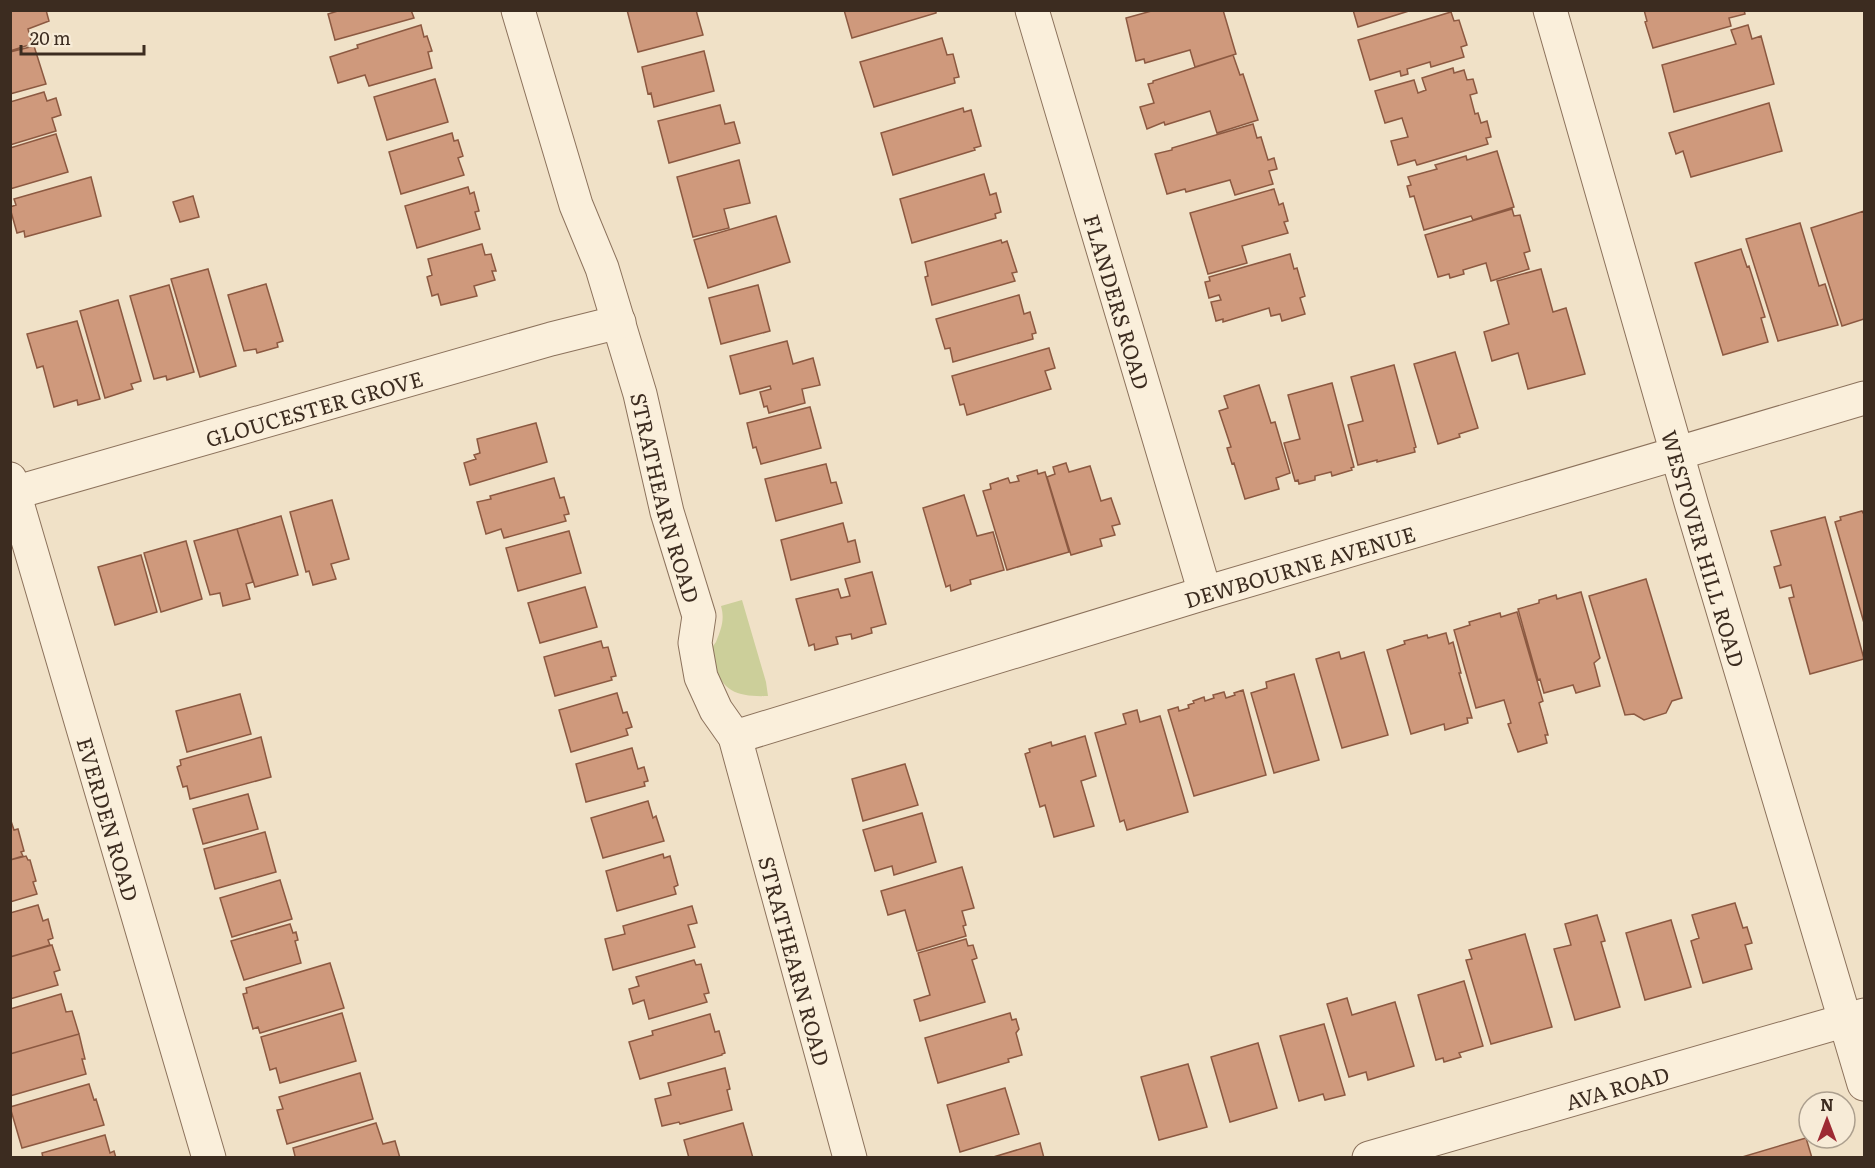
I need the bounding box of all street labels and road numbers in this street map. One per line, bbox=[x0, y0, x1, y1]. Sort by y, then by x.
street label: FLANDERS ROAD bbox=[1078, 210, 1159, 393]
street label: GLOUCESTER GROVE bbox=[201, 361, 426, 453]
street label: STRATHEARN ROAD bbox=[625, 389, 709, 606]
street label: WESTOVER HILL ROAD bbox=[1655, 426, 1754, 670]
street label: DEWBOURNE AVENUE bbox=[1180, 516, 1419, 614]
street label: EVERDEN ROAD bbox=[71, 733, 148, 904]
street label: STRATHEARN ROAD bbox=[753, 852, 840, 1069]
street label: AVA ROAD bbox=[1561, 1057, 1672, 1116]

